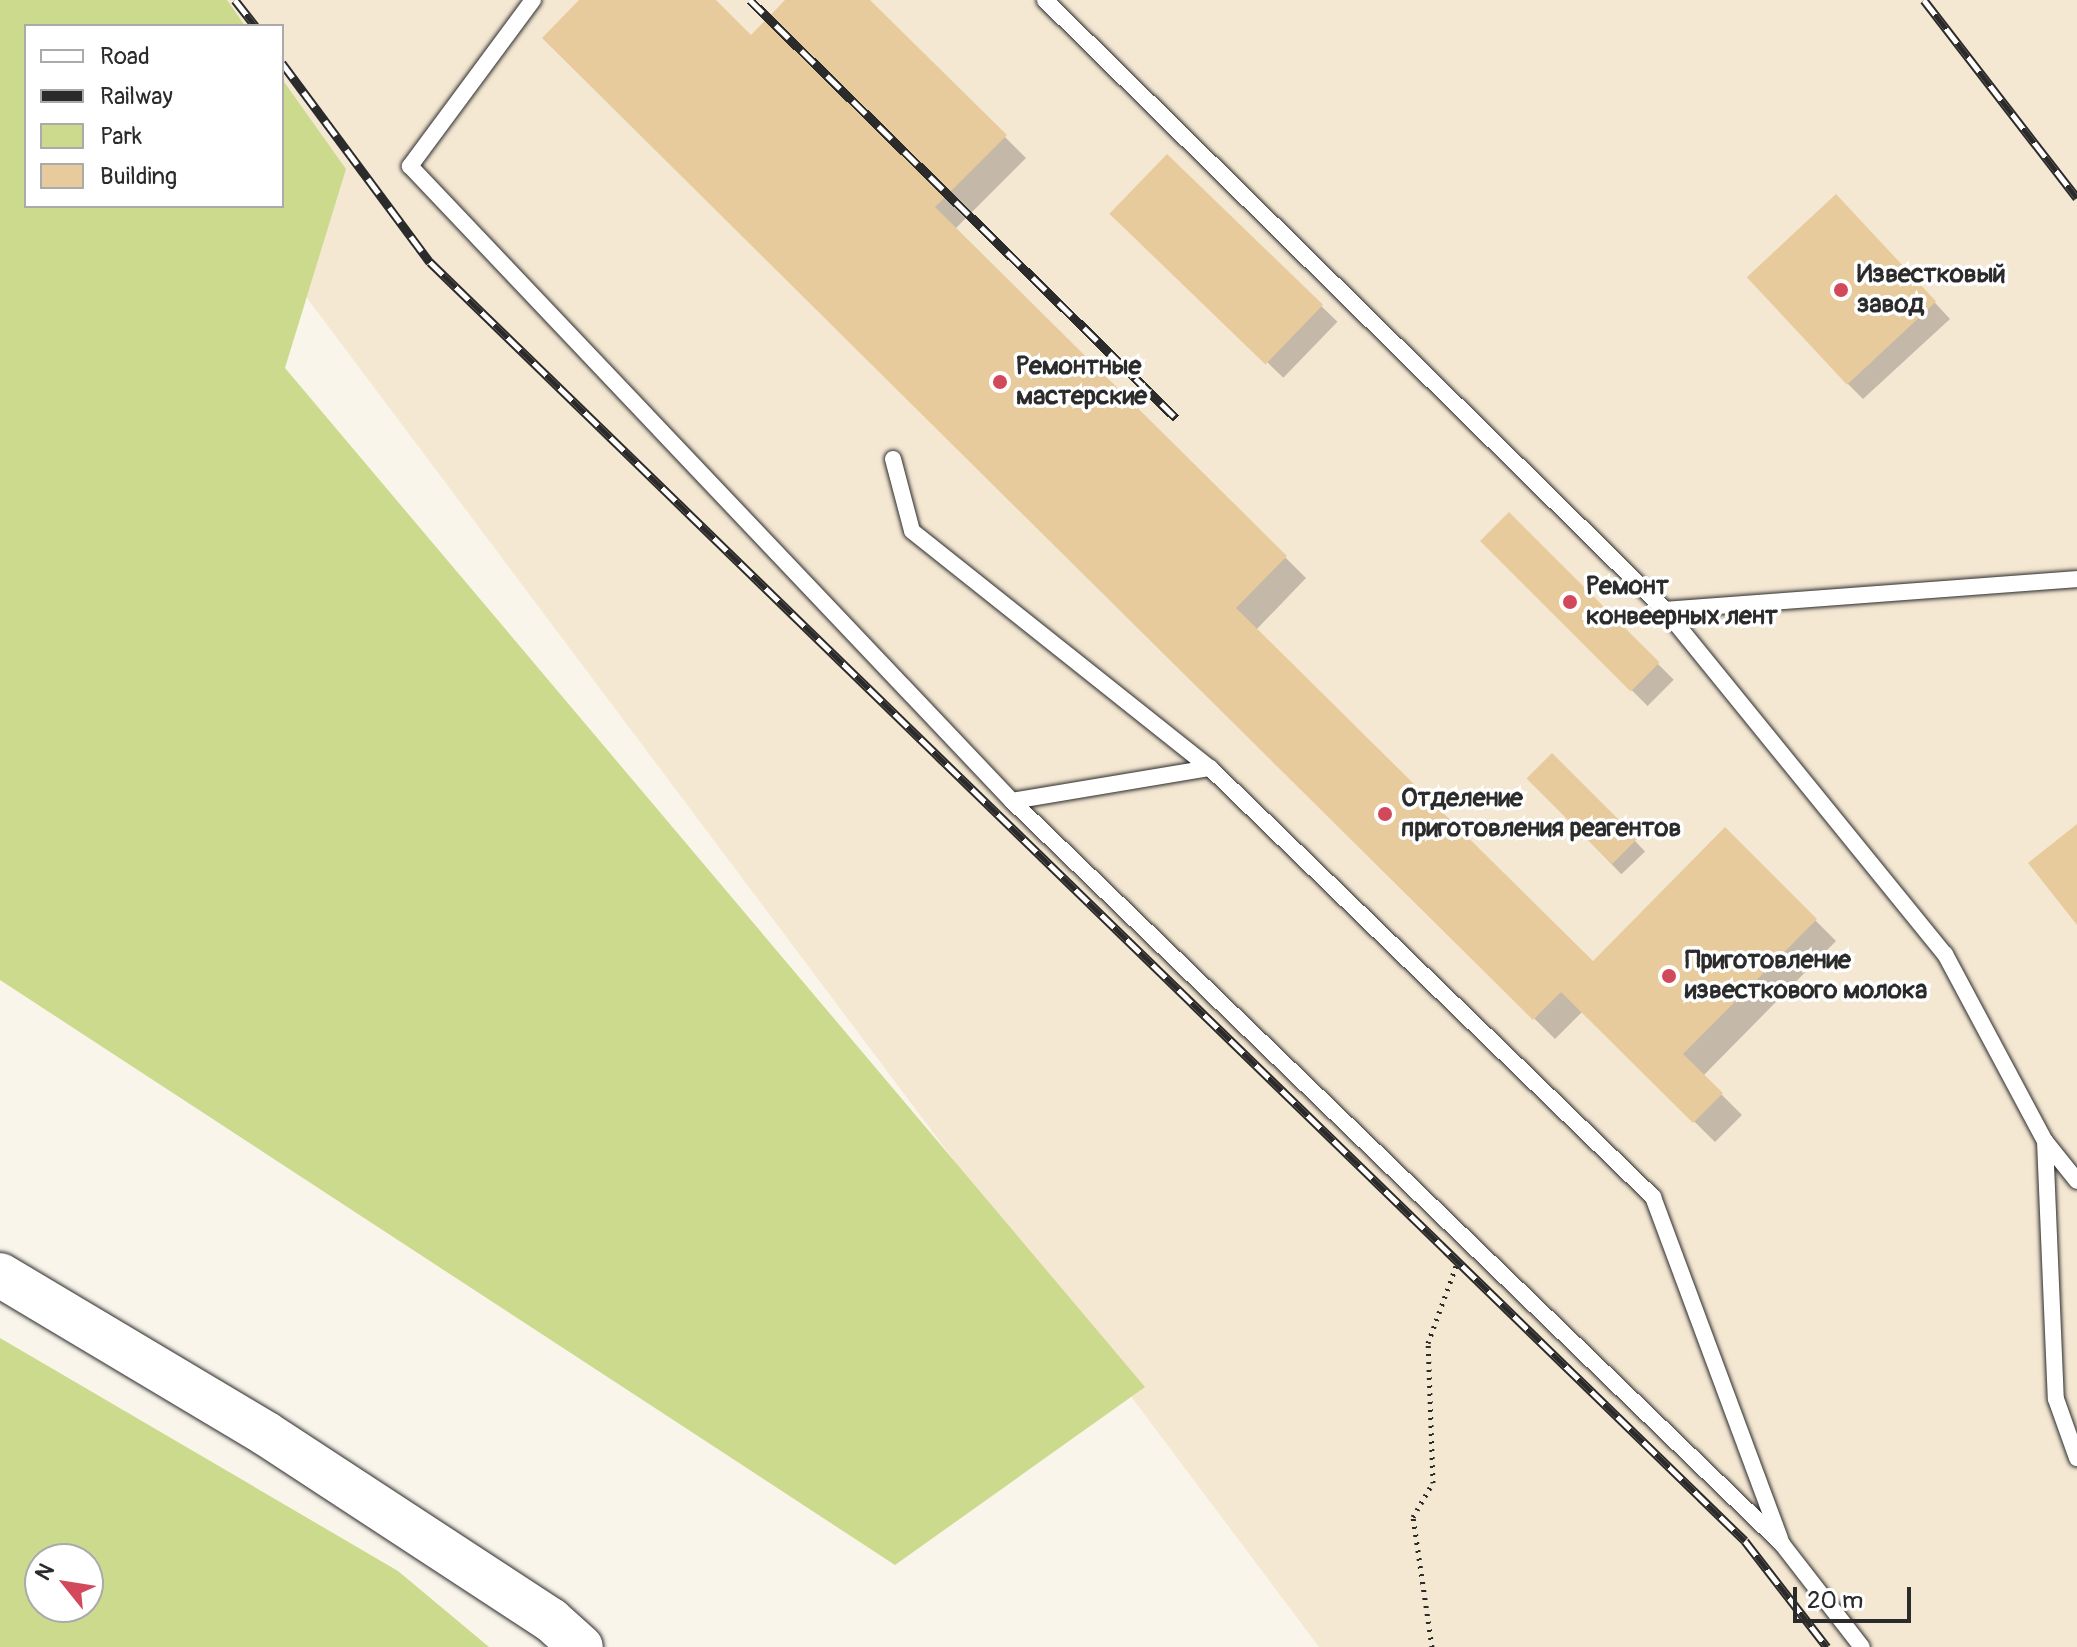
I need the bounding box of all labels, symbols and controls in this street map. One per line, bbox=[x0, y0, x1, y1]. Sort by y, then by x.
legend bbox=[24, 24, 284, 208]
text: Road bbox=[100, 42, 150, 71]
text: Railway bbox=[100, 82, 173, 111]
text: Park bbox=[100, 122, 142, 151]
text: Building bbox=[100, 162, 177, 191]
place label: Известковый завод bbox=[1857, 259, 2006, 320]
marker: Известковый завод bbox=[1832, 281, 1850, 299]
place label: Ремонтные мастерские bbox=[1016, 351, 1147, 412]
marker: Ремонтные мастерские bbox=[991, 373, 1009, 391]
place label: Ремонт конвеерных лент bbox=[1586, 571, 1778, 632]
marker: Ремонт конвеерных лент bbox=[1561, 593, 1579, 611]
place label: Отделение приготовления реагентов bbox=[1401, 783, 1681, 844]
marker: Отделение приготовления реагентов bbox=[1376, 805, 1394, 823]
place label: Приготовление известкового молока bbox=[1685, 945, 1927, 1006]
marker: Приготовление известкового молока bbox=[1660, 967, 1678, 985]
north arrow bbox=[24, 1543, 104, 1623]
text: N bbox=[29, 1559, 61, 1585]
scale bar bbox=[1797, 1571, 1915, 1621]
text: 20 m bbox=[1807, 1586, 1863, 1615]

